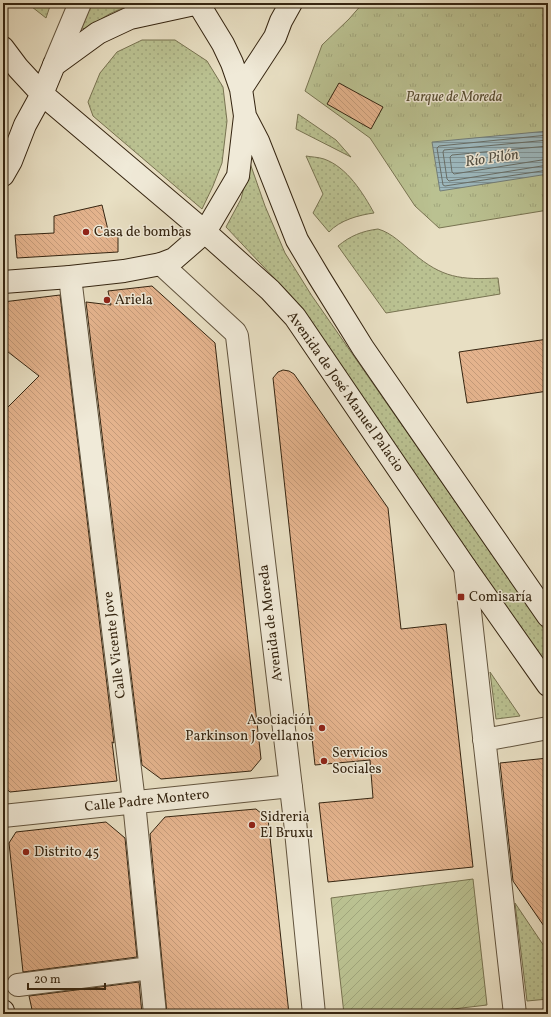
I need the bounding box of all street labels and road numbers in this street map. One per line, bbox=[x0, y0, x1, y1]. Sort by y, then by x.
street label: Avenida de José Manuel Palacio bbox=[282, 308, 408, 476]
street label: Avenida de Moreda bbox=[254, 563, 288, 683]
street label: Calle Vicente Jove bbox=[99, 590, 131, 700]
street label: Calle Padre Montero bbox=[84, 785, 210, 817]

